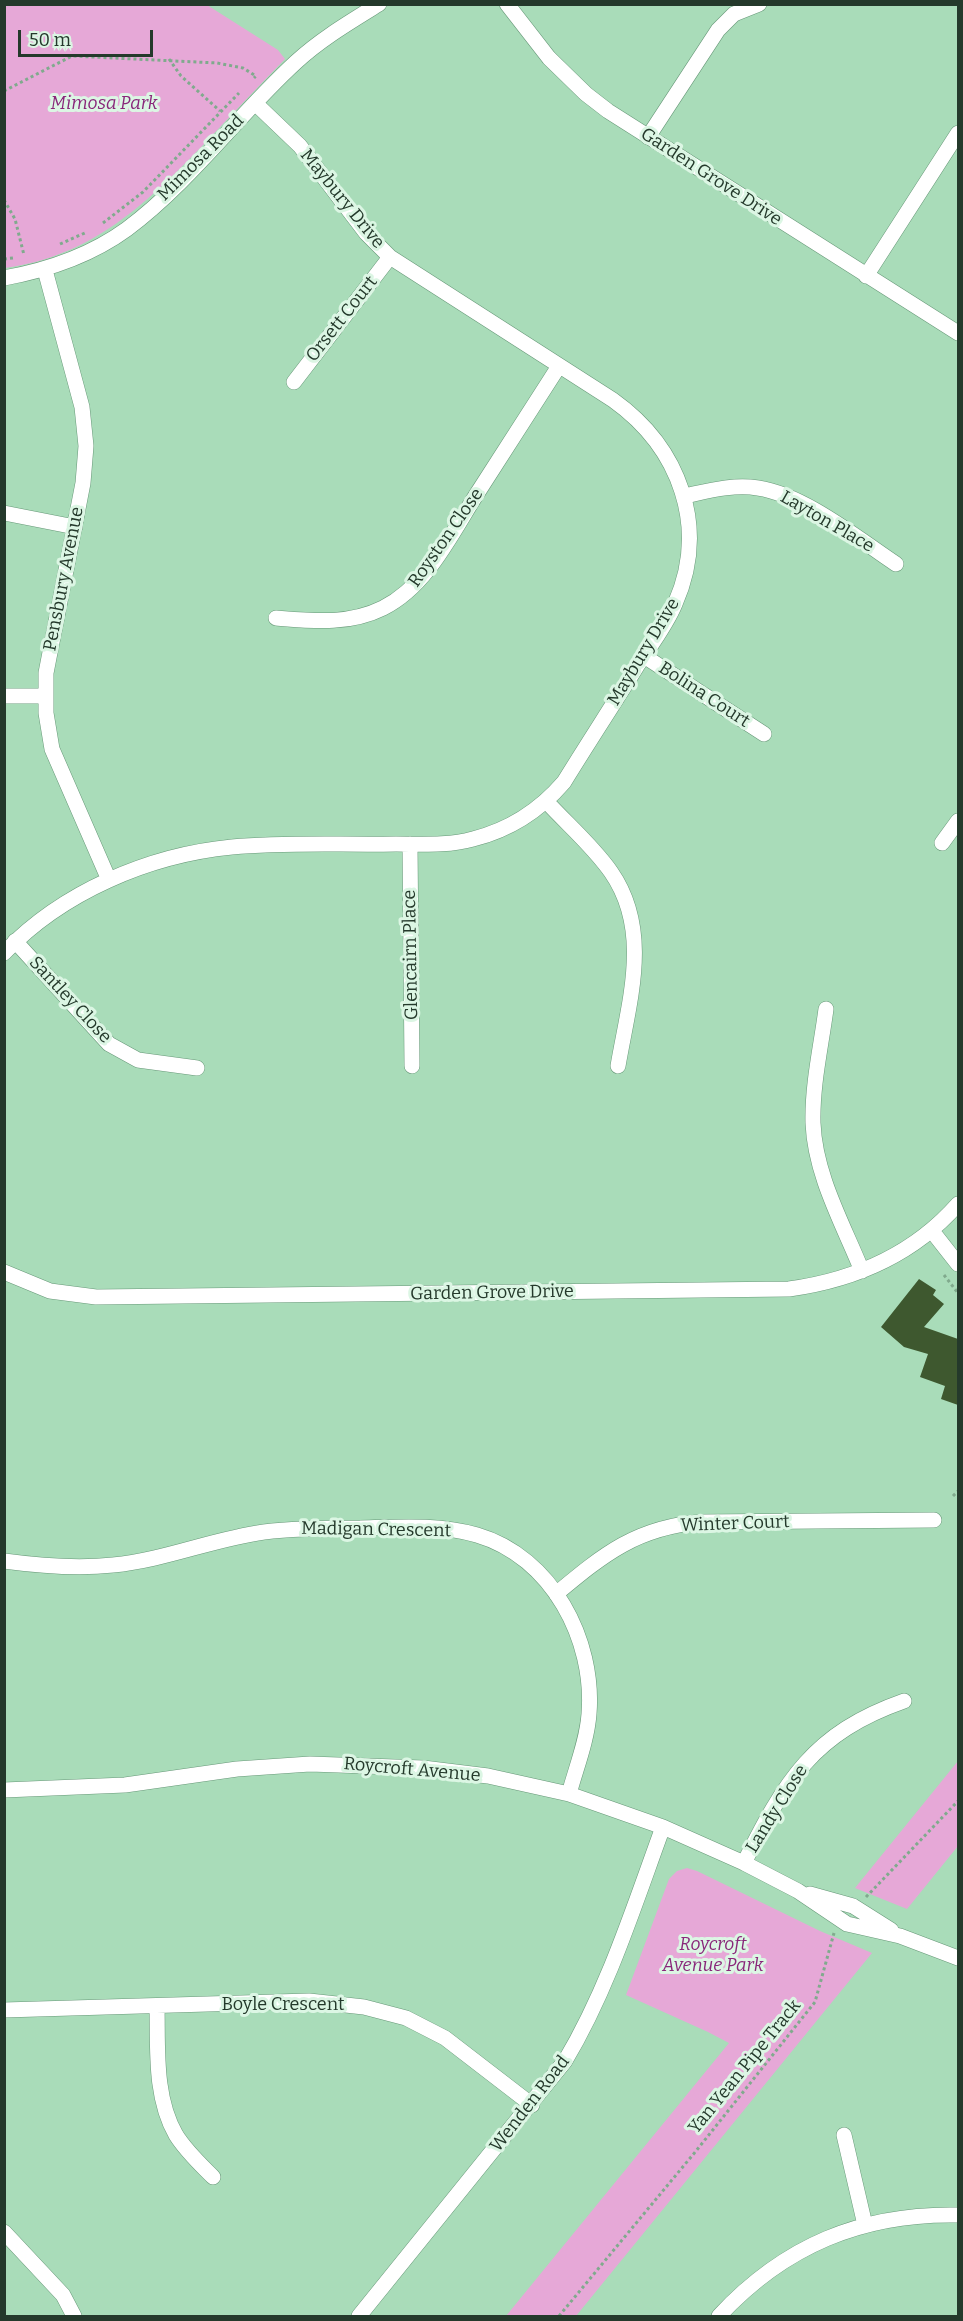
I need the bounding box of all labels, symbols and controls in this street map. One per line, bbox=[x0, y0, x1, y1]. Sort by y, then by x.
scale bar bbox=[21, 18, 156, 56]
text: 50 m bbox=[29, 29, 71, 51]
park label: Mimosa Park bbox=[50, 93, 158, 115]
street label: Mimosa Road bbox=[153, 110, 249, 206]
street label: Garden Grove Drive bbox=[636, 123, 786, 231]
street label: Maybury Drive bbox=[295, 145, 389, 253]
street label: Orsett Court bbox=[302, 272, 382, 366]
street label: Royston Close bbox=[404, 484, 488, 592]
street label: Layton Place bbox=[776, 487, 878, 557]
street label: Pensbury Avenue bbox=[39, 505, 89, 653]
street label: Maybury Drive bbox=[603, 594, 685, 710]
street label: Bolina Court bbox=[654, 658, 754, 732]
street label: Glencairn Place bbox=[399, 890, 423, 1020]
street label: Santley Close bbox=[24, 952, 116, 1048]
street label: Garden Grove Drive bbox=[410, 1281, 574, 1305]
street label: Winter Court bbox=[680, 1511, 790, 1537]
street label: Madigan Crescent bbox=[301, 1518, 451, 1542]
street label: Roycroft Avenue bbox=[343, 1753, 481, 1787]
street label: Landy Close bbox=[741, 1761, 813, 1857]
park label: Roycroft Avenue Park bbox=[663, 1934, 763, 1976]
street label: Boyle Crescent bbox=[221, 1994, 345, 2016]
street label: Yan Yean Pipe Track bbox=[684, 1996, 806, 2138]
street label: Wenden Road bbox=[486, 2052, 574, 2156]

